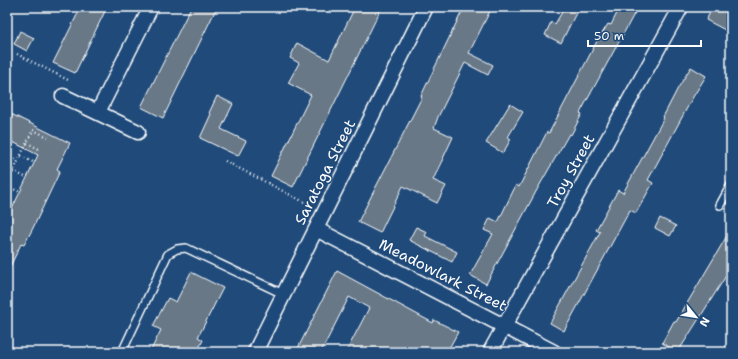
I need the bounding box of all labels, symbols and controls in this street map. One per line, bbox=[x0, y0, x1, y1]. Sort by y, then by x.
scale bar bbox=[588, 22, 701, 48]
text: 50 m bbox=[594, 28, 624, 44]
street label: Saratoga Street bbox=[290, 116, 360, 228]
street label: Troy Street bbox=[543, 131, 599, 211]
street label: Meadowlark Street bbox=[376, 234, 510, 316]
north arrow bbox=[676, 297, 716, 337]
text: N bbox=[695, 314, 713, 330]

